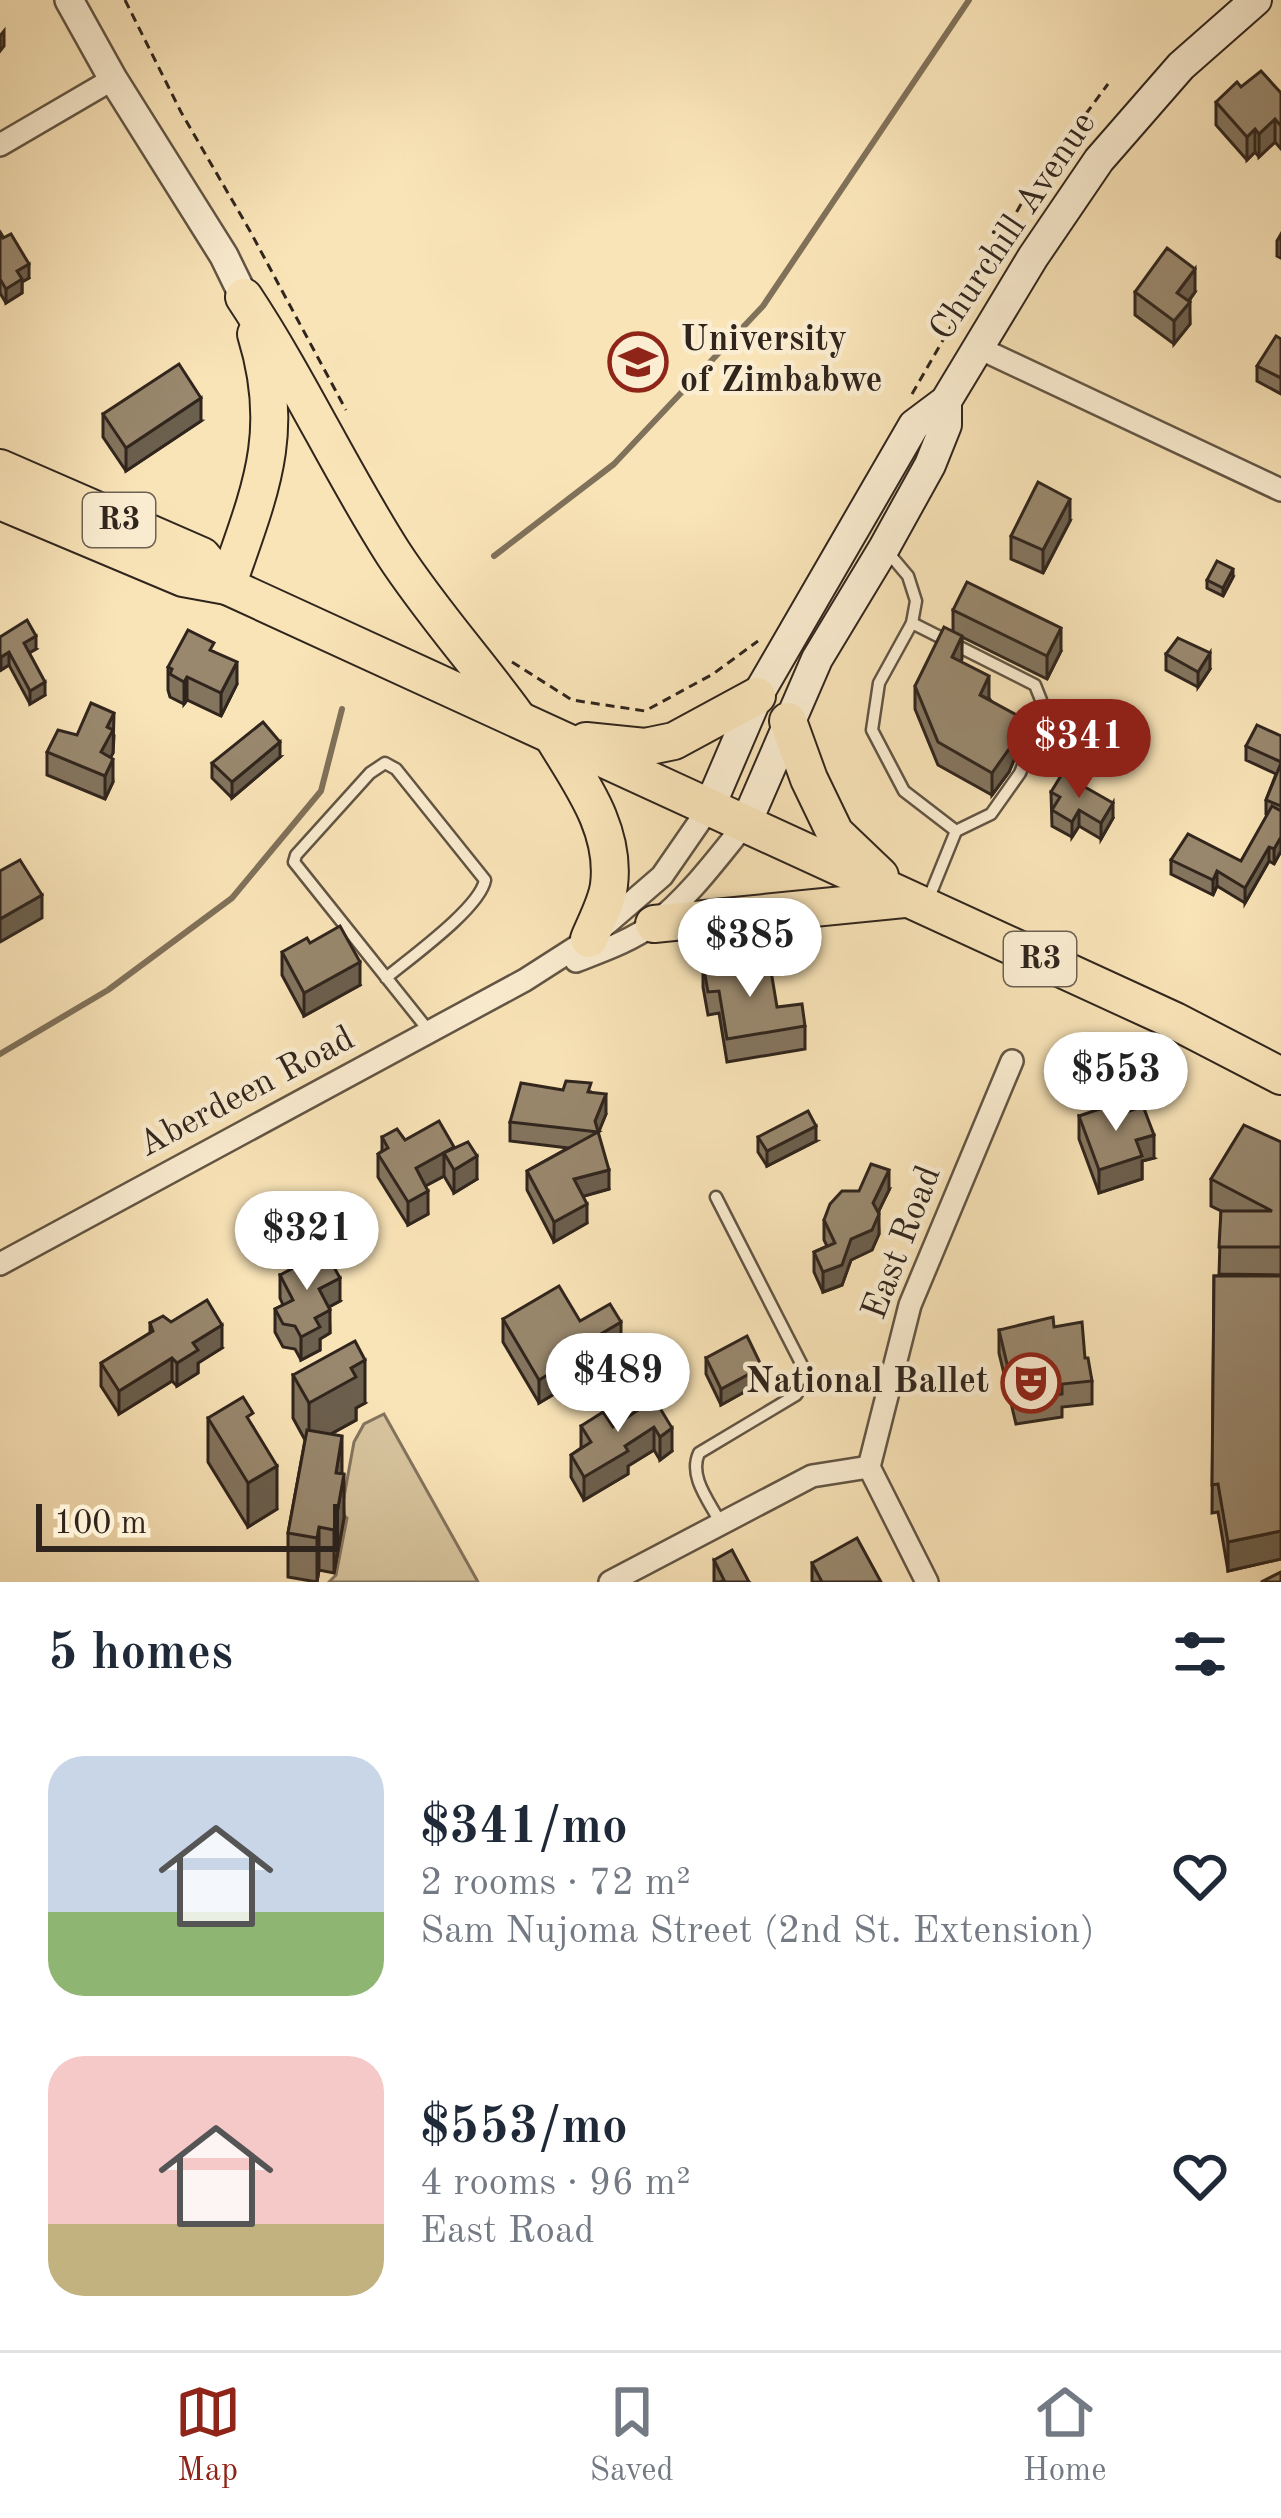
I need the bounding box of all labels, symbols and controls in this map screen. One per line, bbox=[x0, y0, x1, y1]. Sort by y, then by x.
street label: Churchill Avenue bbox=[925, 106, 1103, 348]
place label: University of Zimbabwe bbox=[680, 323, 882, 400]
school or university icon: University of Zimbabwe bbox=[607, 331, 669, 393]
road number: R3 bbox=[83, 493, 155, 547]
pin: $341 bbox=[1008, 699, 1150, 801]
text: $341 bbox=[1034, 718, 1124, 757]
pin: $385 bbox=[679, 898, 821, 1000]
text: $385 bbox=[705, 917, 795, 956]
road number: R3 bbox=[1004, 932, 1076, 986]
street label: Aberdeen Road bbox=[133, 1021, 361, 1165]
pin: $553 bbox=[1045, 1032, 1187, 1134]
text: $553 bbox=[1071, 1051, 1161, 1090]
street label: East Road bbox=[857, 1161, 949, 1325]
pin: $321 bbox=[236, 1191, 378, 1293]
text: $321 bbox=[262, 1210, 352, 1249]
pin: $489 bbox=[547, 1333, 689, 1435]
text: $489 bbox=[573, 1352, 663, 1391]
theatre icon: National Ballet bbox=[1000, 1352, 1062, 1414]
place label: National Ballet bbox=[746, 1365, 989, 1401]
scale bar bbox=[36, 1498, 339, 1551]
text: 100 m bbox=[54, 1508, 147, 1541]
icon: filters bbox=[1167, 1621, 1233, 1687]
text: 5 homes bbox=[48, 1629, 233, 1680]
text: $341/mo bbox=[420, 1803, 628, 1854]
icon: home bbox=[144, 1804, 288, 1948]
icon: heart bbox=[1167, 1843, 1233, 1909]
text: 2 rooms · 72 m² bbox=[420, 1864, 691, 1903]
text: Sam Nujoma Street (2nd St. Extension) bbox=[420, 1912, 1095, 1951]
text: $553/mo bbox=[420, 2103, 628, 2154]
icon: home bbox=[144, 2104, 288, 2248]
icon: heart bbox=[1167, 2143, 1233, 2209]
text: 4 rooms · 96 m² bbox=[420, 2164, 691, 2203]
text: East Road bbox=[420, 2212, 595, 2251]
tab: Map bbox=[175, 2379, 241, 2492]
tab: Saved bbox=[590, 2379, 674, 2492]
tab: Home bbox=[1023, 2379, 1106, 2492]

